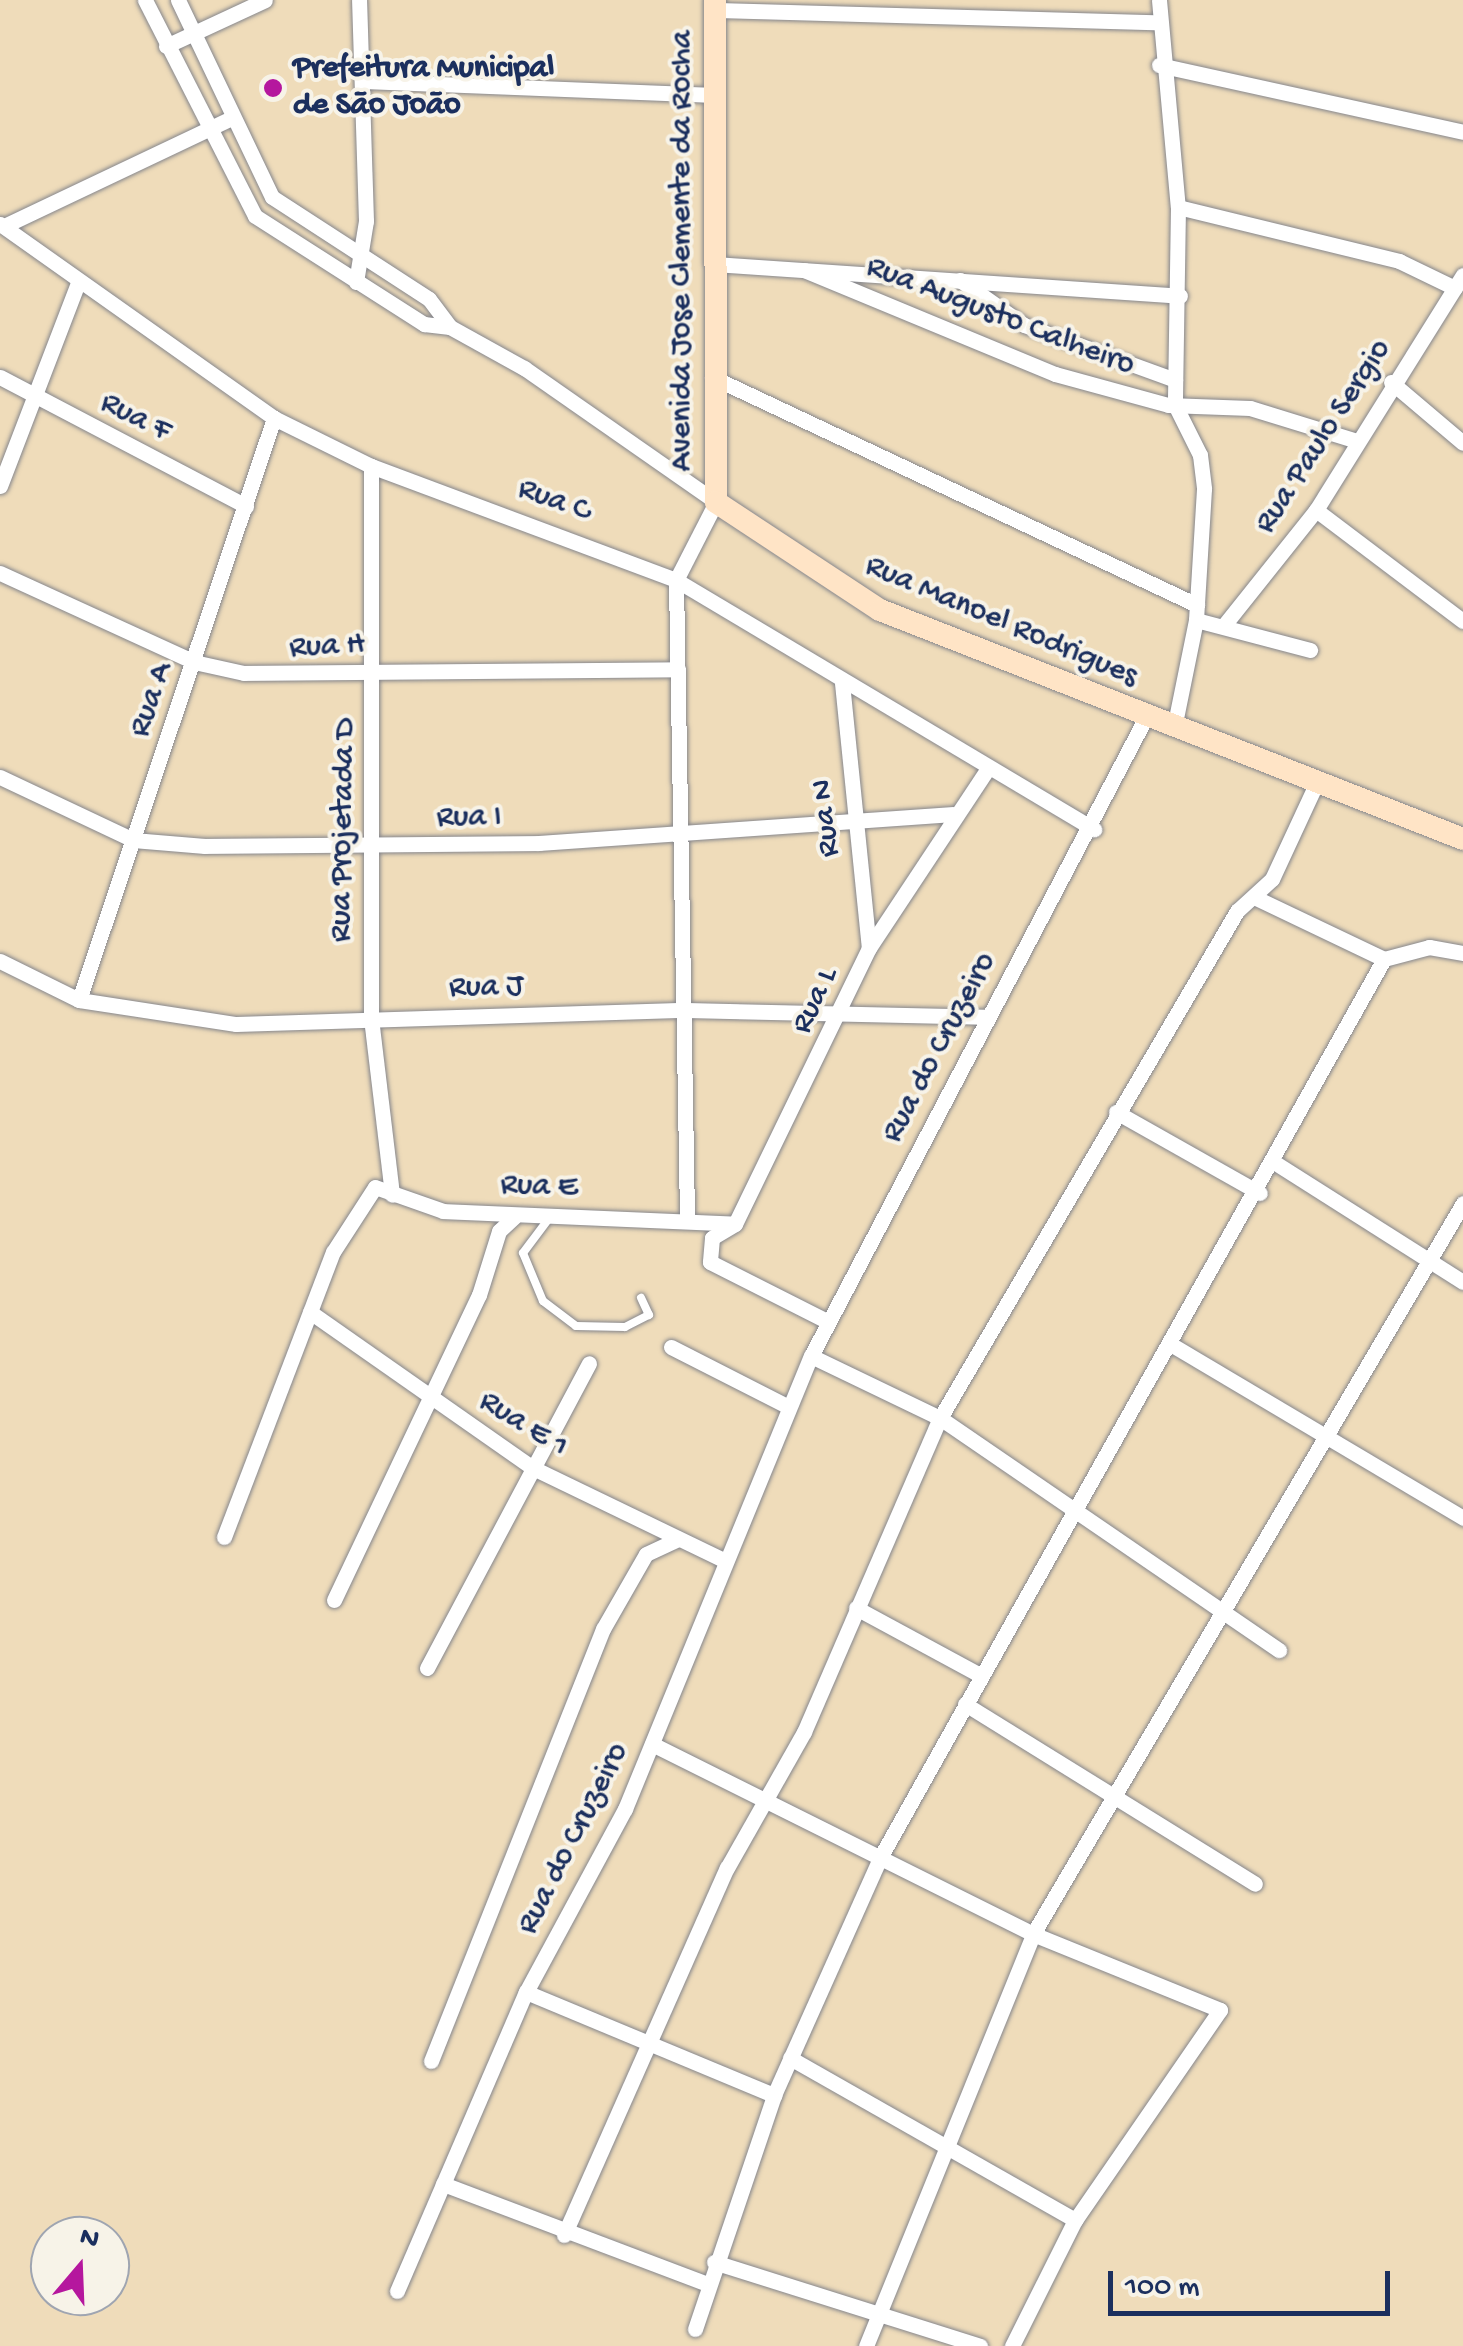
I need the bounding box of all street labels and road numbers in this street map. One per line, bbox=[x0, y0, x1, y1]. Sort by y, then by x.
street label: Avenida Jose Clemente da Rocha bbox=[664, 31, 702, 471]
street label: Rua Augusto Calheiro bbox=[861, 248, 1139, 386]
street label: Rua Paulo Sergio bbox=[1247, 333, 1401, 541]
street label: Rua F bbox=[94, 384, 176, 452]
street label: Rua C bbox=[512, 470, 596, 532]
street label: Rua Manoel Rodrigues bbox=[859, 547, 1143, 697]
street label: Rua H bbox=[288, 626, 366, 668]
street label: Rua A bbox=[121, 658, 183, 742]
street label: Rua Projetada D bbox=[323, 718, 365, 942]
street label: Rua N bbox=[804, 777, 850, 859]
street label: Rua I bbox=[436, 798, 502, 838]
street label: Rua do Cruzeiro bbox=[874, 947, 1006, 1149]
street label: Rua L bbox=[784, 962, 848, 1040]
street label: Rua J bbox=[449, 968, 523, 1008]
street label: Rua E bbox=[500, 1166, 578, 1208]
street label: Rua E 1 bbox=[471, 1383, 575, 1467]
street label: Rua do Cruzeiro bbox=[509, 1737, 639, 1941]

